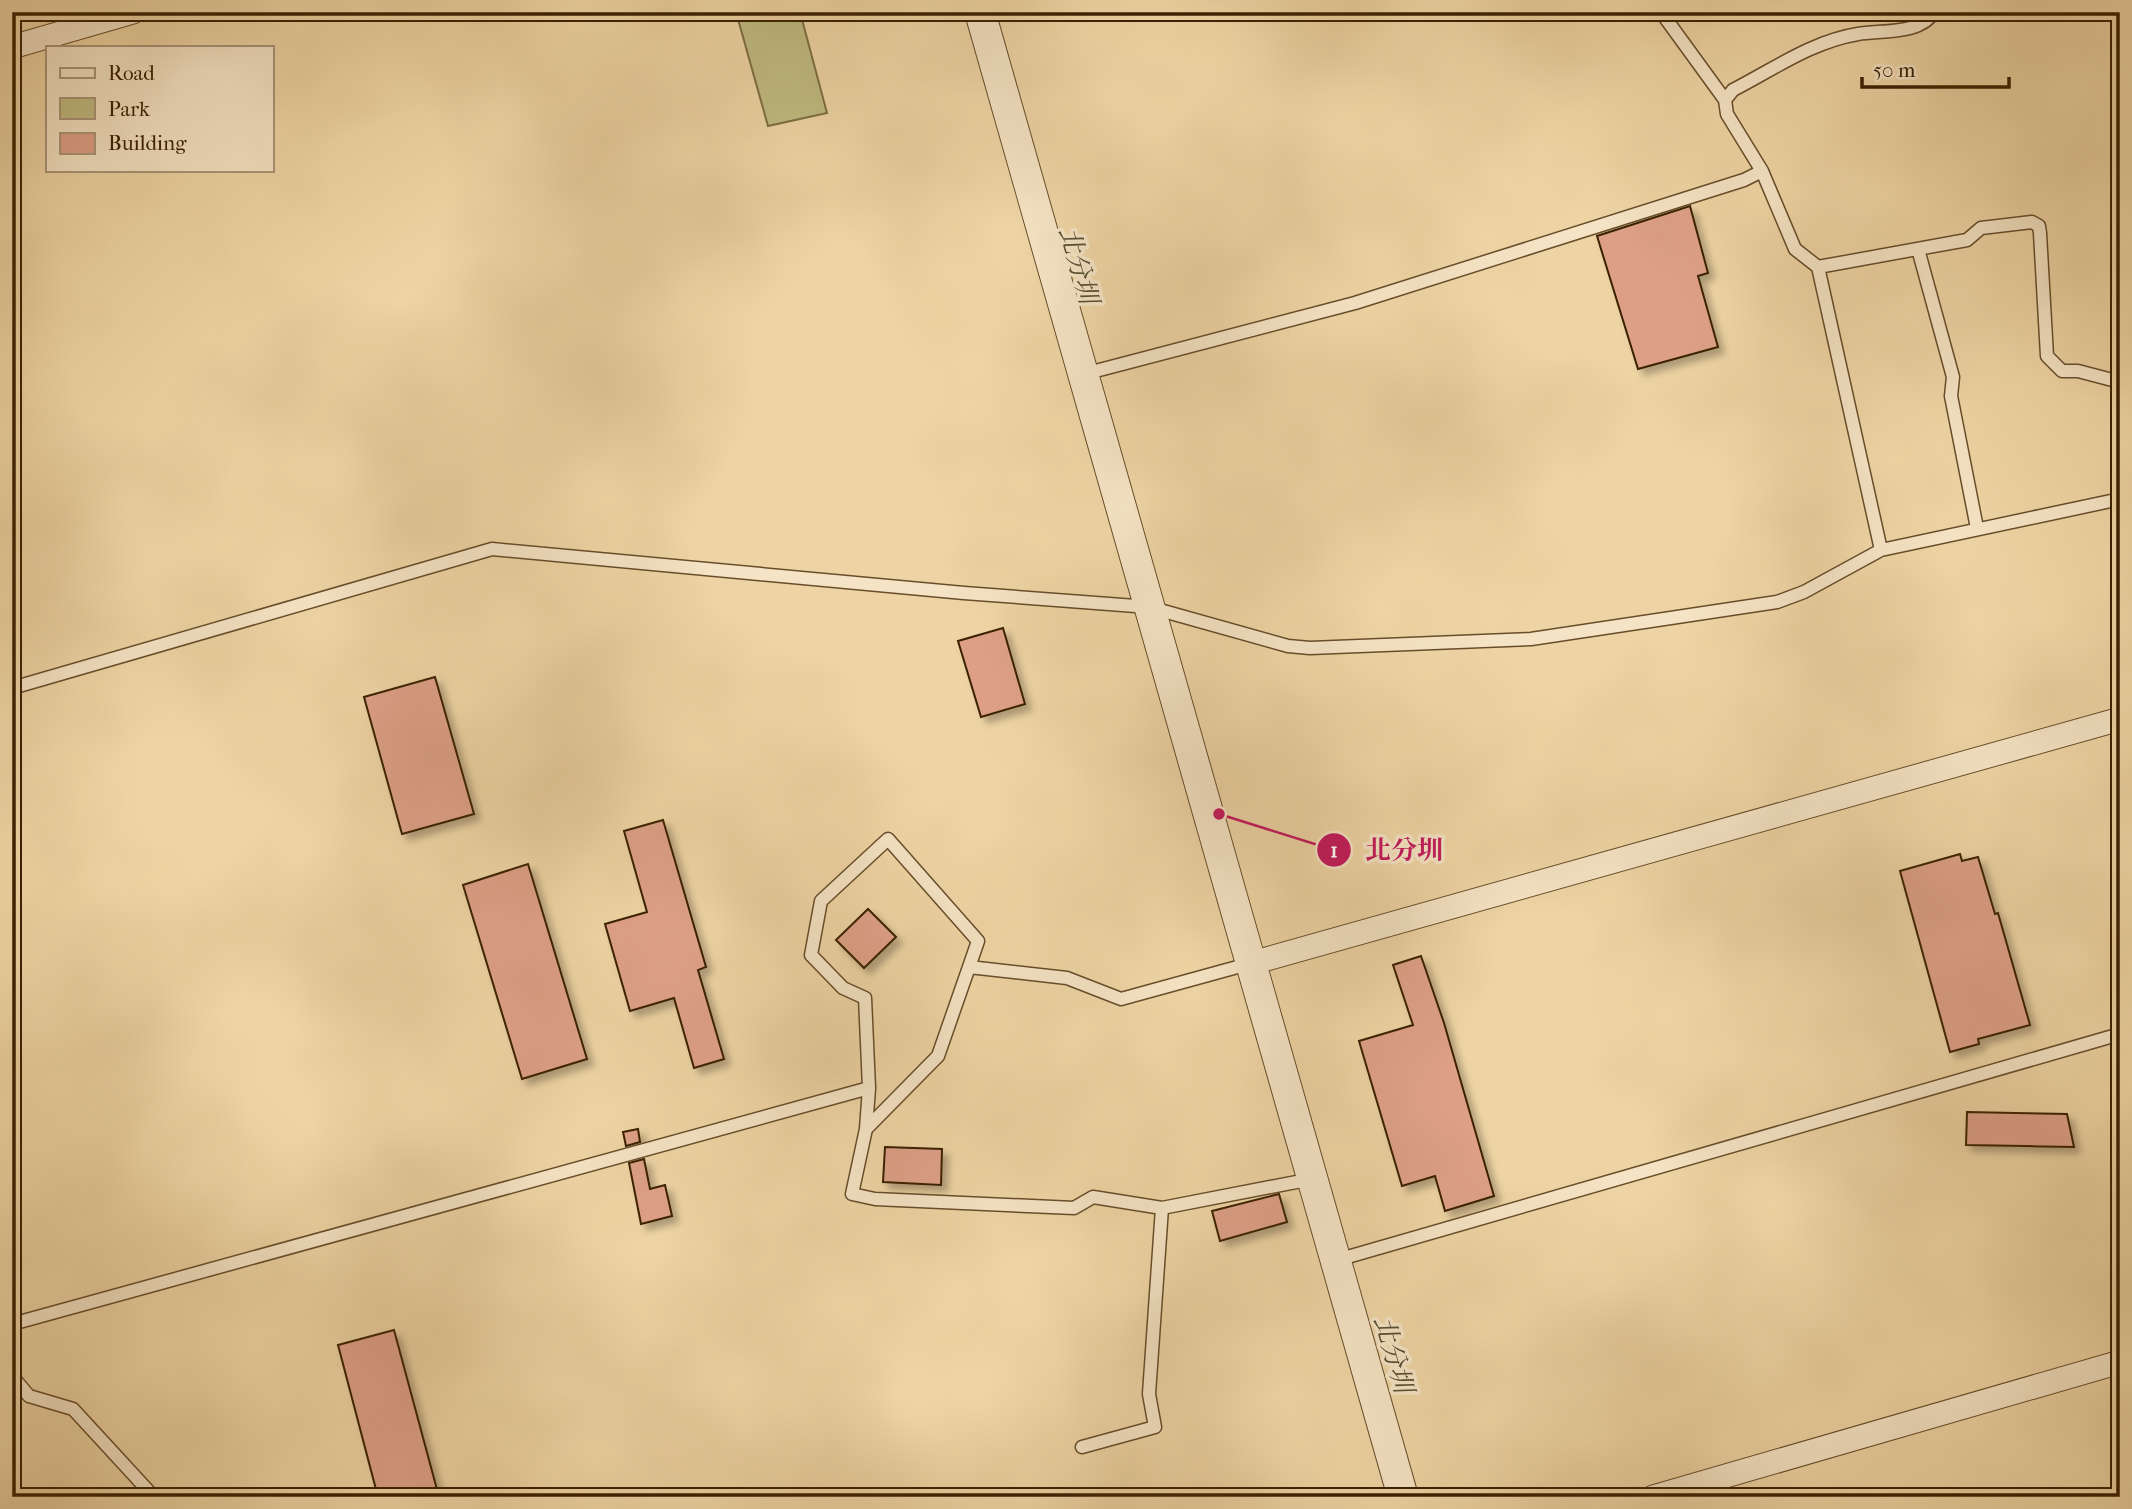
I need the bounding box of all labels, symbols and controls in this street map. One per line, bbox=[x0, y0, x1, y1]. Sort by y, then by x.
legend bbox=[46, 46, 273, 172]
scale bar bbox=[1862, 46, 2010, 90]
text: 50 m bbox=[1873, 58, 1916, 82]
text: Road bbox=[108, 61, 155, 85]
text: Park bbox=[108, 97, 150, 121]
text: Building bbox=[108, 131, 187, 155]
water label: 北分圳 bbox=[1053, 223, 1105, 311]
callout: 北分圳 bbox=[1316, 827, 1457, 874]
text: 北分圳 bbox=[1365, 835, 1443, 866]
text: 1 bbox=[1330, 838, 1338, 862]
water label: 北分圳 bbox=[1368, 1312, 1420, 1400]

